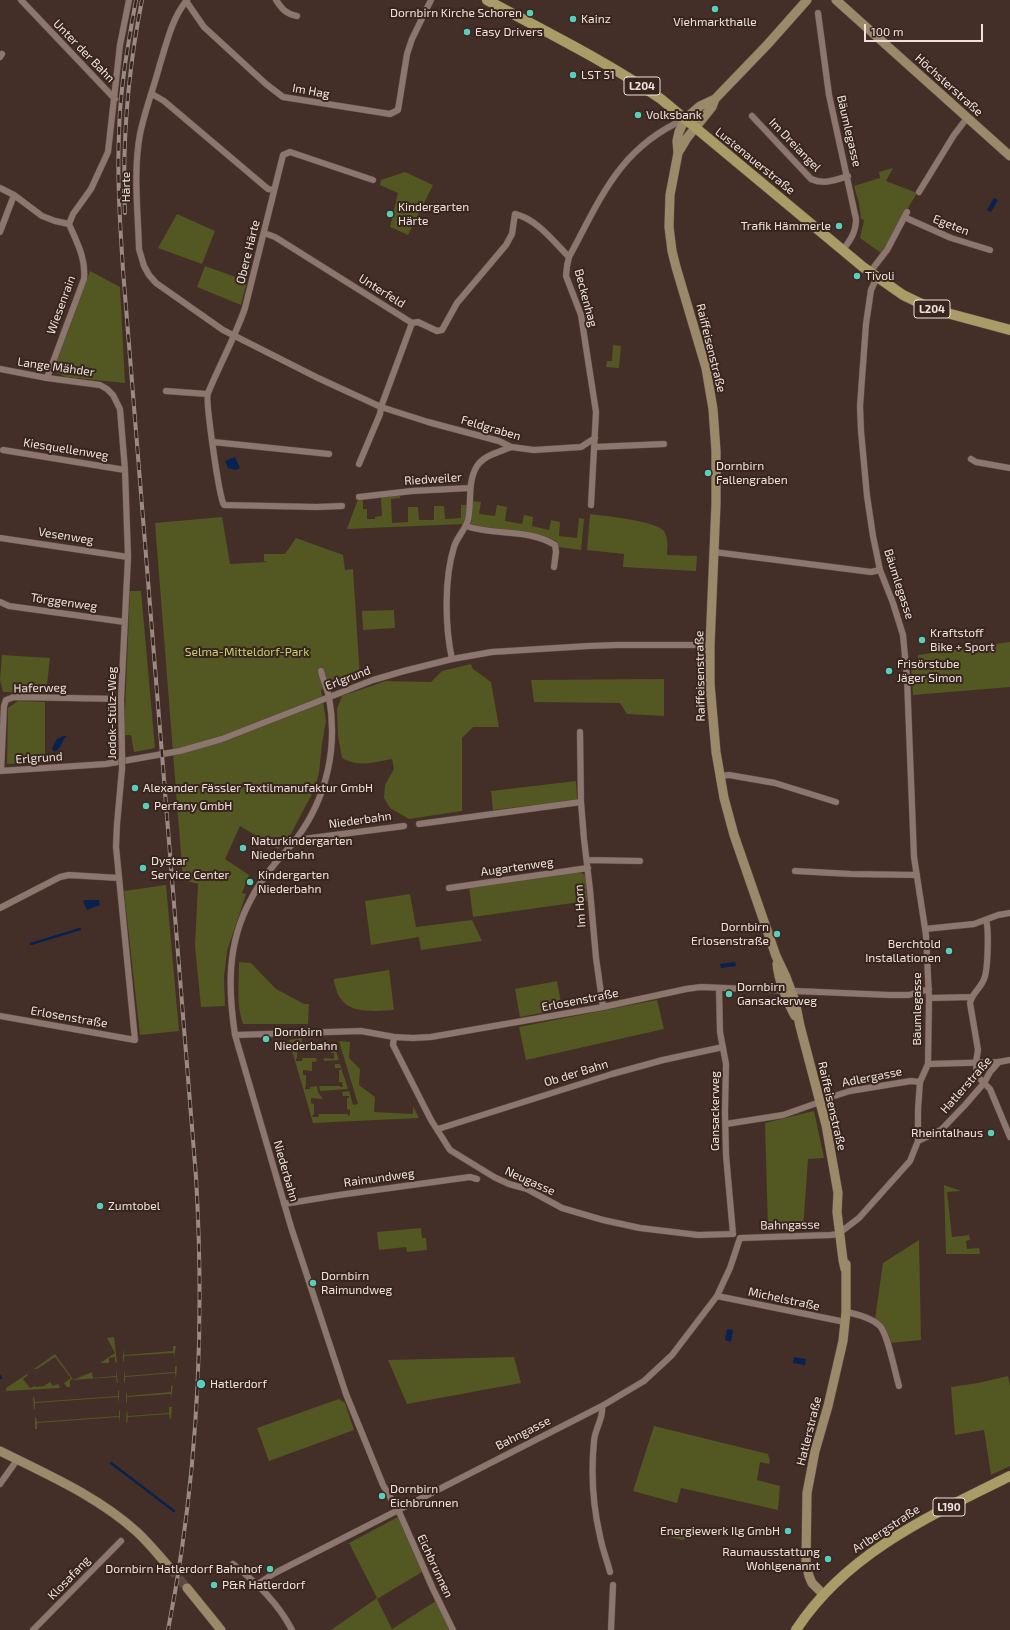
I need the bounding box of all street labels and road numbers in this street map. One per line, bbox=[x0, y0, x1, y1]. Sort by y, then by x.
street label: Unter der Bahn bbox=[50, 16, 118, 86]
street label: Höchsterstraße bbox=[912, 51, 986, 119]
road number: L204 bbox=[624, 77, 660, 95]
street label: Im Hag bbox=[291, 81, 331, 101]
street label: Bäumlegasse bbox=[834, 94, 864, 168]
street label: Im Dreiangel bbox=[766, 115, 824, 175]
street label: Lustenauerstraße bbox=[712, 124, 798, 198]
street label: Härte bbox=[119, 172, 133, 202]
street label: Egeten bbox=[931, 212, 971, 238]
street label: Obere Härte bbox=[233, 218, 263, 286]
street label: Beckenhag bbox=[571, 267, 601, 329]
street label: Unterfeld bbox=[356, 271, 408, 311]
street label: Wiesenrain bbox=[44, 274, 78, 336]
road number: L204 bbox=[914, 300, 950, 318]
street label: Raiffeisenstraße bbox=[693, 302, 729, 394]
street label: Lange Mähder bbox=[17, 354, 95, 380]
street label: Feldgraben bbox=[459, 413, 523, 443]
street label: Kiesquellenweg bbox=[22, 435, 110, 463]
street label: Riedweiler bbox=[404, 470, 462, 488]
street label: Vesenweg bbox=[37, 525, 95, 547]
street label: Bäumlegasse bbox=[881, 547, 917, 621]
street label: Törggenweg bbox=[30, 590, 98, 614]
street label: Raiffeisenstraße bbox=[692, 630, 708, 722]
street label: Erlgrund bbox=[323, 663, 373, 693]
street label: Jodok-Stülz-Weg bbox=[105, 667, 119, 759]
street label: Haferweg bbox=[13, 680, 67, 696]
street label: Erlgrund bbox=[15, 749, 63, 767]
street label: Niederbahn bbox=[328, 808, 392, 832]
street label: Augartenweg bbox=[480, 855, 554, 879]
street label: Im Horn bbox=[571, 884, 589, 928]
street label: Bäumlegasse bbox=[910, 972, 924, 1046]
street label: Erlosenstraße bbox=[540, 985, 620, 1015]
street label: Erlosenstraße bbox=[29, 1003, 109, 1031]
street label: Hatlerstraße bbox=[937, 1054, 995, 1116]
street label: Ob der Bahn bbox=[542, 1056, 610, 1090]
street label: Raiffeisenstraße bbox=[815, 1060, 849, 1152]
street label: Adlergasse bbox=[841, 1064, 903, 1090]
street label: Gansackerweg bbox=[708, 1071, 722, 1151]
street label: Niederbahn bbox=[270, 1139, 302, 1203]
street label: Neugasse bbox=[503, 1164, 557, 1198]
street label: Raimundweg bbox=[343, 1166, 415, 1190]
street label: Bahngasse bbox=[760, 1217, 820, 1233]
street label: Michelstraße bbox=[747, 1284, 821, 1314]
street label: Hatlerstraße bbox=[793, 1395, 825, 1467]
street label: Bahngasse bbox=[493, 1413, 553, 1453]
road number: L190 bbox=[933, 1498, 965, 1516]
street label: Arlbergstraße bbox=[850, 1502, 922, 1556]
street label: Eichbrunnen bbox=[414, 1532, 456, 1600]
street label: Klosafang bbox=[45, 1553, 93, 1603]

